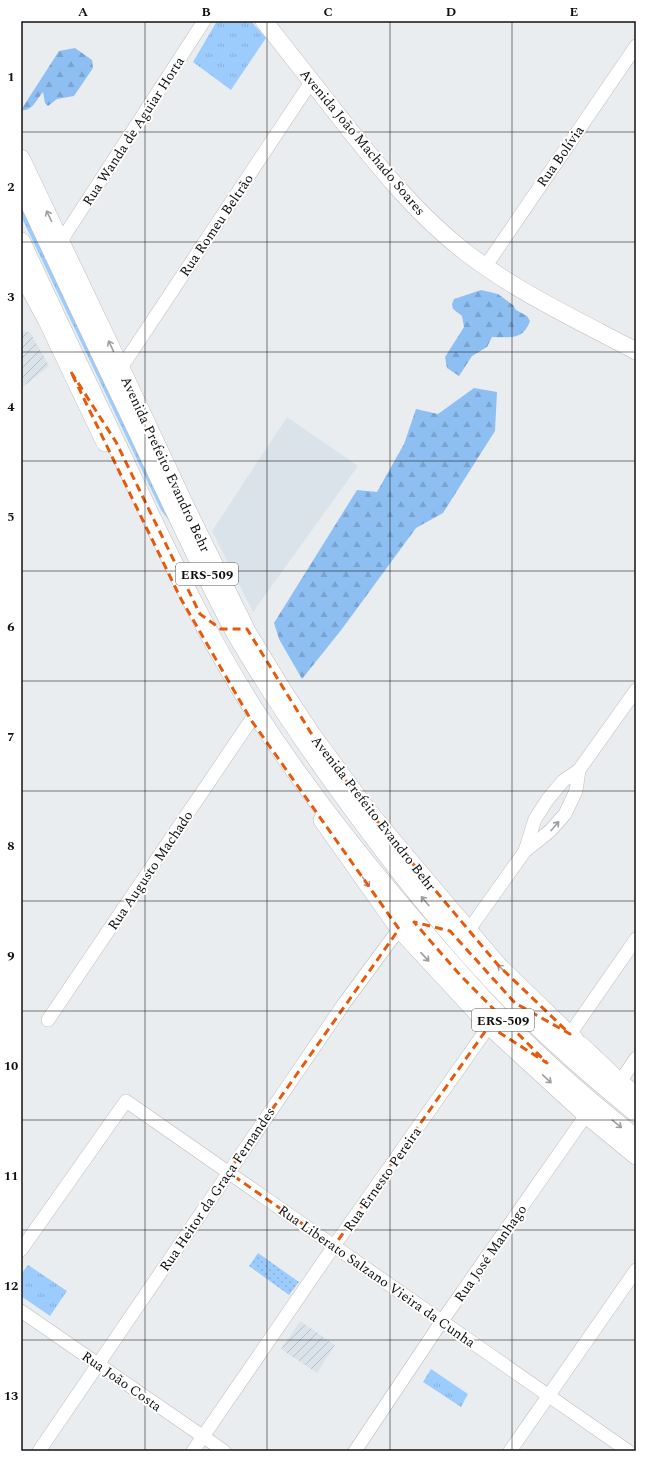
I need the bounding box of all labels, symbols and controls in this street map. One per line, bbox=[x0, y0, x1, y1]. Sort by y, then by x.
text: A bbox=[78, 2, 88, 22]
text: B bbox=[201, 2, 211, 22]
text: C bbox=[323, 2, 333, 22]
text: D bbox=[446, 2, 456, 22]
text: E bbox=[570, 2, 579, 22]
street label: Rua Wanda de Aguiar Horta bbox=[77, 52, 190, 210]
street label: Avenida João Machado Soares bbox=[295, 64, 430, 220]
text: 1 bbox=[7, 67, 15, 87]
street label: Rua Bolívia bbox=[532, 121, 589, 191]
street label: Rua Romeu Beltrão bbox=[174, 170, 259, 281]
text: 2 bbox=[7, 177, 15, 197]
one-way arrow bbox=[45, 210, 52, 222]
text: 3 bbox=[7, 287, 15, 307]
one-way arrow bbox=[107, 340, 114, 352]
street label: Avenida Prefeito Evandro Behr bbox=[115, 373, 216, 556]
text: 4 bbox=[7, 397, 15, 417]
text: 5 bbox=[7, 507, 15, 527]
road number: ERS-509 bbox=[176, 563, 238, 585]
text: 6 bbox=[7, 617, 15, 637]
text: 7 bbox=[7, 727, 15, 747]
street label: Avenida Prefeito Evandro Behr bbox=[306, 731, 441, 896]
street label: Rua Augusto Machado bbox=[102, 806, 198, 934]
one-way arrow bbox=[550, 820, 559, 831]
text: 8 bbox=[7, 836, 15, 856]
one-way arrow bbox=[362, 877, 370, 888]
one-way arrow bbox=[420, 896, 429, 906]
text: 9 bbox=[7, 946, 15, 966]
one-way arrow bbox=[421, 952, 430, 963]
one-way arrow bbox=[497, 964, 507, 974]
road number: ERS-509 bbox=[472, 1009, 534, 1031]
text: 10 bbox=[4, 1056, 18, 1076]
one-way arrow bbox=[542, 1074, 552, 1084]
street label: Rua Heitor da Graça Fernandes bbox=[154, 1103, 280, 1276]
one-way arrow bbox=[612, 1120, 623, 1129]
street label: Rua Ernesto Pereira bbox=[338, 1122, 427, 1236]
text: 11 bbox=[4, 1166, 18, 1186]
street label: Rua Liberato Salzano Vieira da Cunha bbox=[274, 1200, 480, 1353]
street label: Rua José Manhago bbox=[449, 1200, 532, 1306]
text: 12 bbox=[4, 1276, 18, 1296]
street label: Rua João Costa bbox=[77, 1346, 166, 1417]
text: 13 bbox=[4, 1386, 18, 1406]

